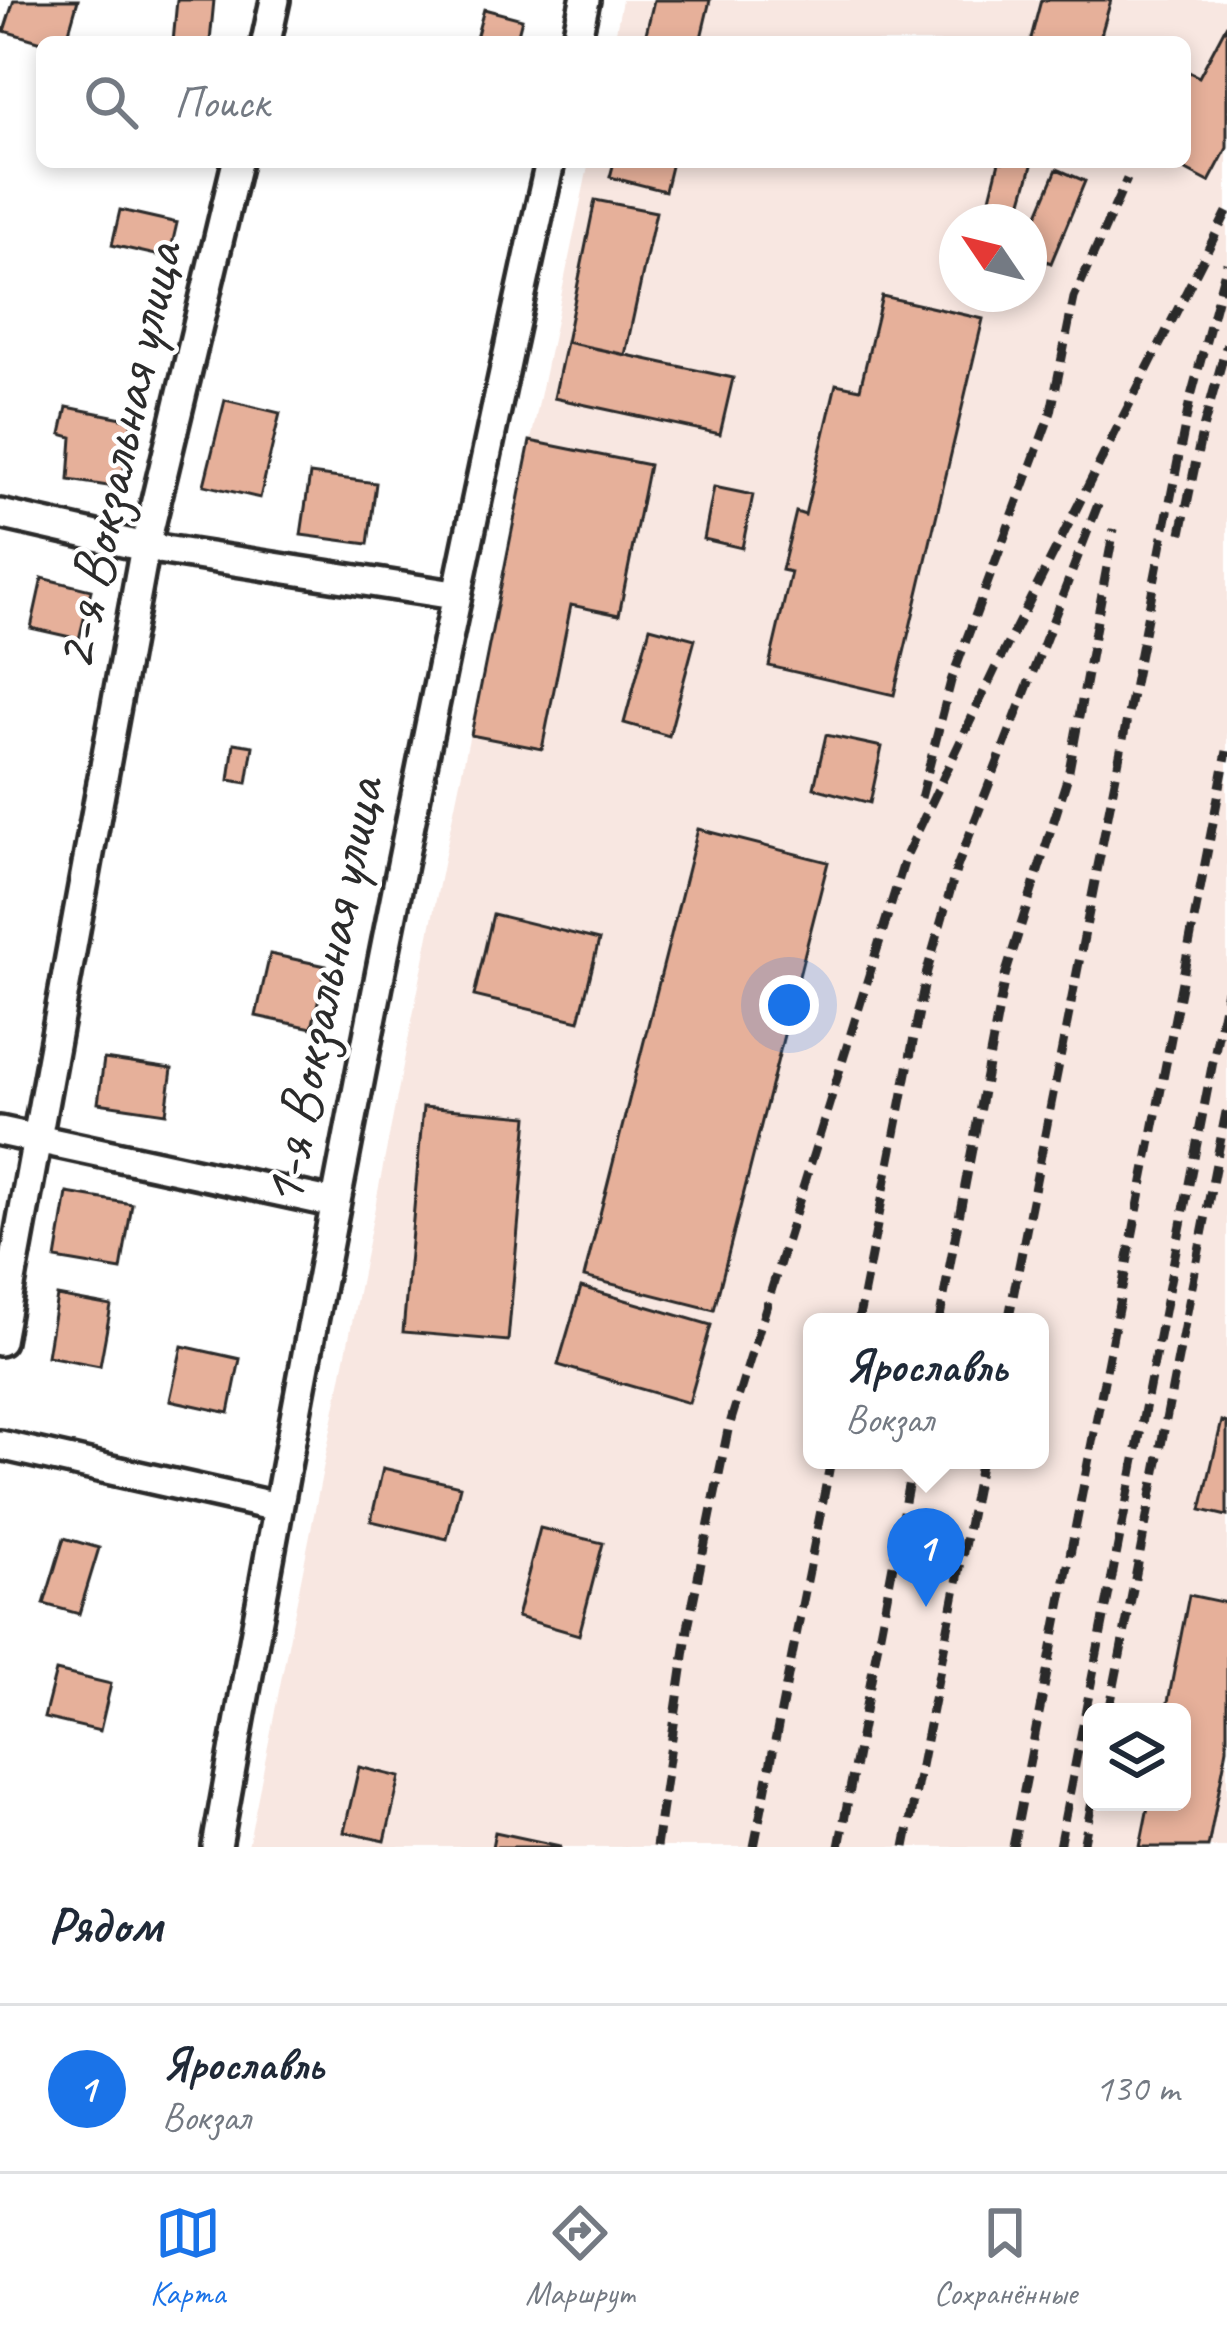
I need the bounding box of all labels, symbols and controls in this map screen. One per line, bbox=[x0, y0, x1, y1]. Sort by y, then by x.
search box bbox=[36, 36, 1191, 168]
icon: search bbox=[78, 69, 144, 135]
text: Поиск bbox=[174, 74, 269, 131]
north arrow bbox=[939, 204, 1047, 312]
street label: 2-я Вокзальная улица bbox=[35, 232, 200, 677]
street label: 1-я Вокзальная улица bbox=[243, 768, 401, 1213]
your location bbox=[759, 975, 819, 1035]
popup bbox=[803, 1313, 1049, 1469]
text: Ярославль bbox=[845, 1338, 1007, 1395]
text: Вокзал bbox=[845, 1395, 933, 1444]
pin: 1 bbox=[887, 1508, 965, 1607]
map controls bbox=[1083, 1703, 1191, 1811]
button: layers bbox=[1083, 1703, 1191, 1811]
text: Рядом bbox=[48, 1893, 162, 1957]
text: Ярославль bbox=[162, 2036, 323, 2093]
text: 1 bbox=[78, 2064, 96, 2113]
text: 130 m bbox=[1095, 2064, 1179, 2113]
text: Вокзал bbox=[162, 2093, 250, 2142]
tab: Карта bbox=[150, 2200, 225, 2314]
tab: Маршрут bbox=[525, 2200, 634, 2314]
tab: Сохранённые bbox=[934, 2200, 1077, 2314]

